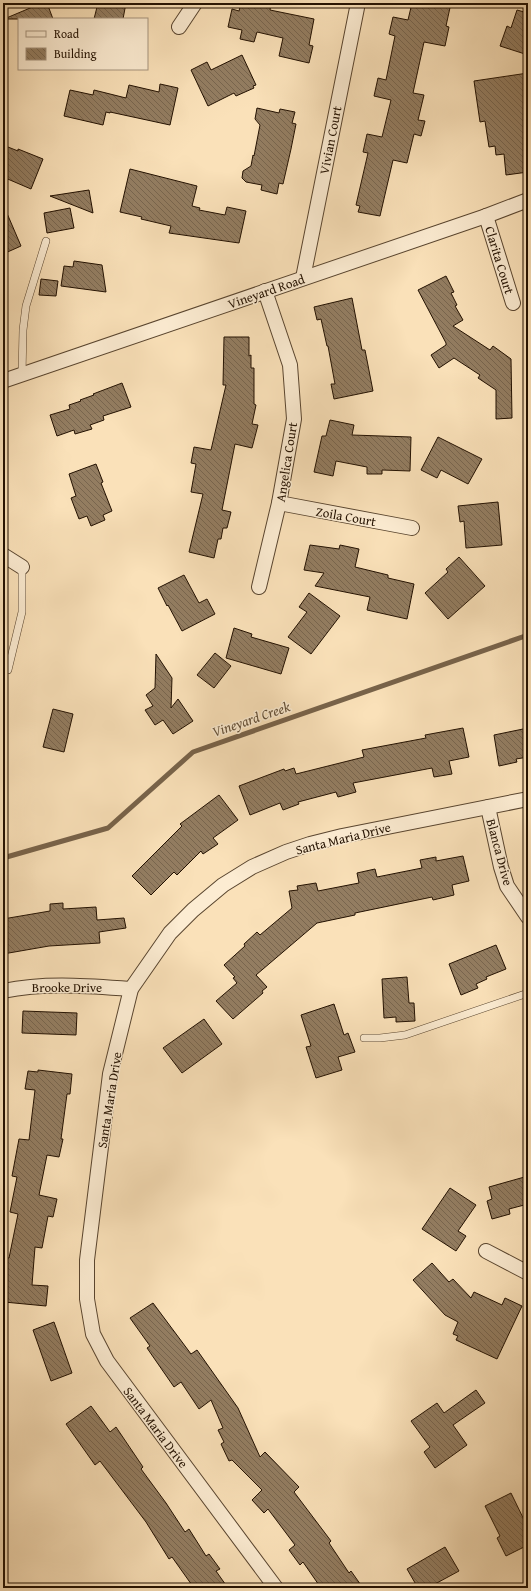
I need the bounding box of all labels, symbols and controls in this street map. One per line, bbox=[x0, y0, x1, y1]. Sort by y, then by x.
legend bbox=[18, 18, 148, 70]
text: Road bbox=[54, 25, 80, 42]
text: Building bbox=[54, 45, 97, 62]
street label: Vivian Court bbox=[315, 104, 347, 176]
street label: Clarita Court bbox=[480, 224, 519, 297]
street label: Vineyard Road bbox=[225, 269, 307, 314]
street label: Angelica Court bbox=[271, 420, 302, 503]
street label: Zoila Court bbox=[314, 502, 378, 531]
water label: Vineyard Creek bbox=[209, 696, 293, 742]
street label: Santa Maria Drive bbox=[294, 817, 393, 859]
street label: Blanca Drive bbox=[481, 817, 518, 888]
street label: Brooke Drive bbox=[32, 978, 102, 997]
street label: Santa Maria Drive bbox=[92, 1051, 126, 1150]
street label: Santa Maria Drive bbox=[119, 1383, 192, 1472]

